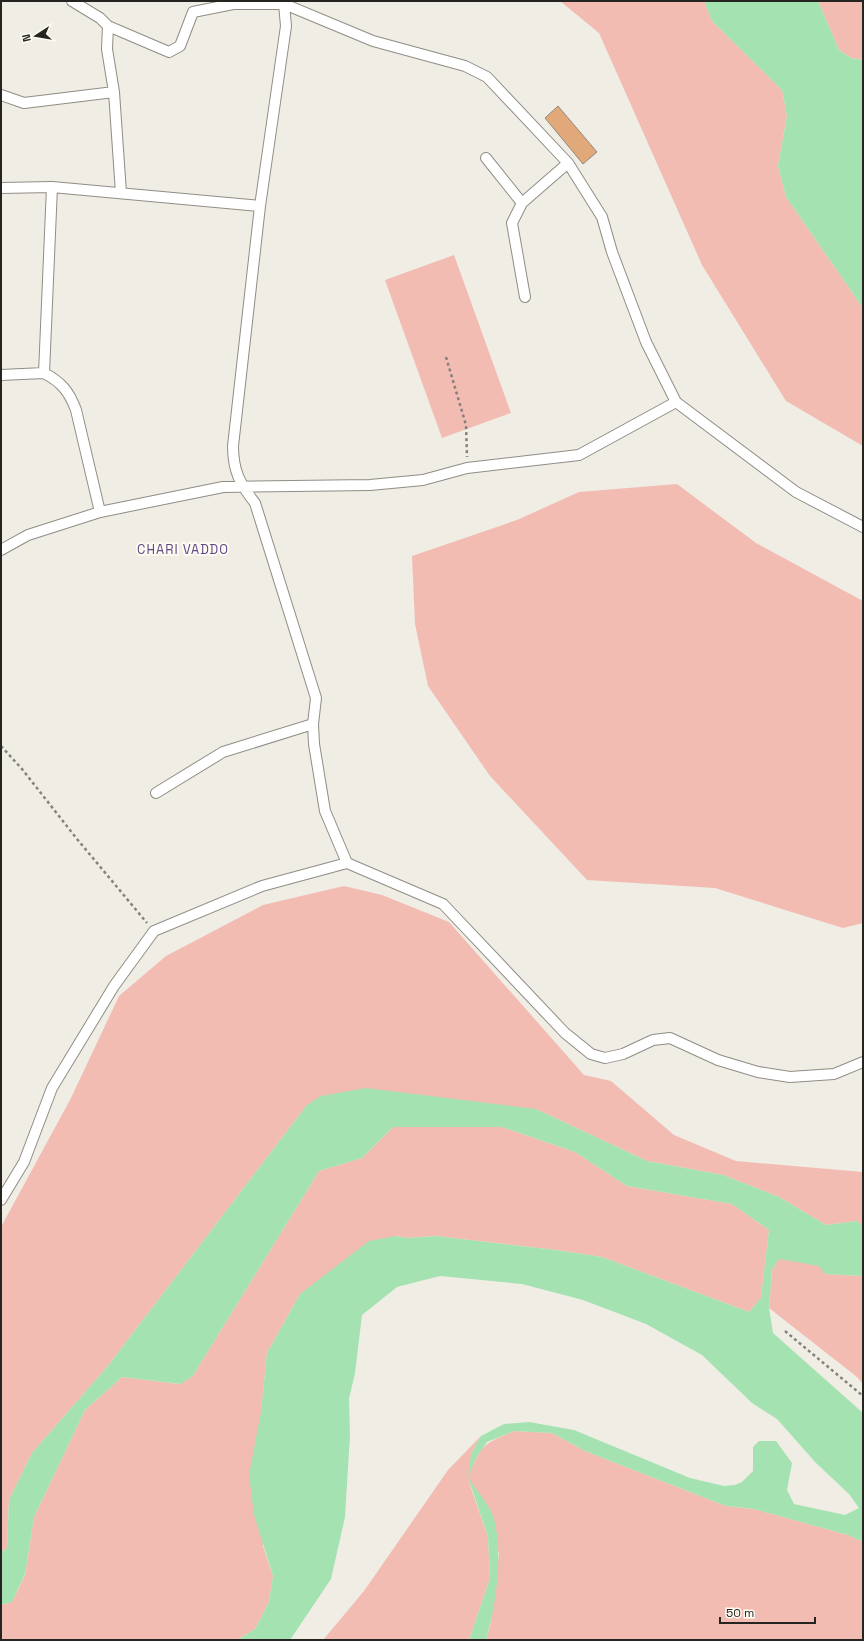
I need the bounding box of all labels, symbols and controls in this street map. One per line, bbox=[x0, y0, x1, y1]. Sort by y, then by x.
north arrow bbox=[16, 16, 56, 56]
text: N bbox=[19, 33, 34, 43]
district label: CHARI VADDO bbox=[137, 541, 229, 558]
scale bar bbox=[720, 1599, 815, 1625]
text: 50 m bbox=[726, 1605, 754, 1621]

